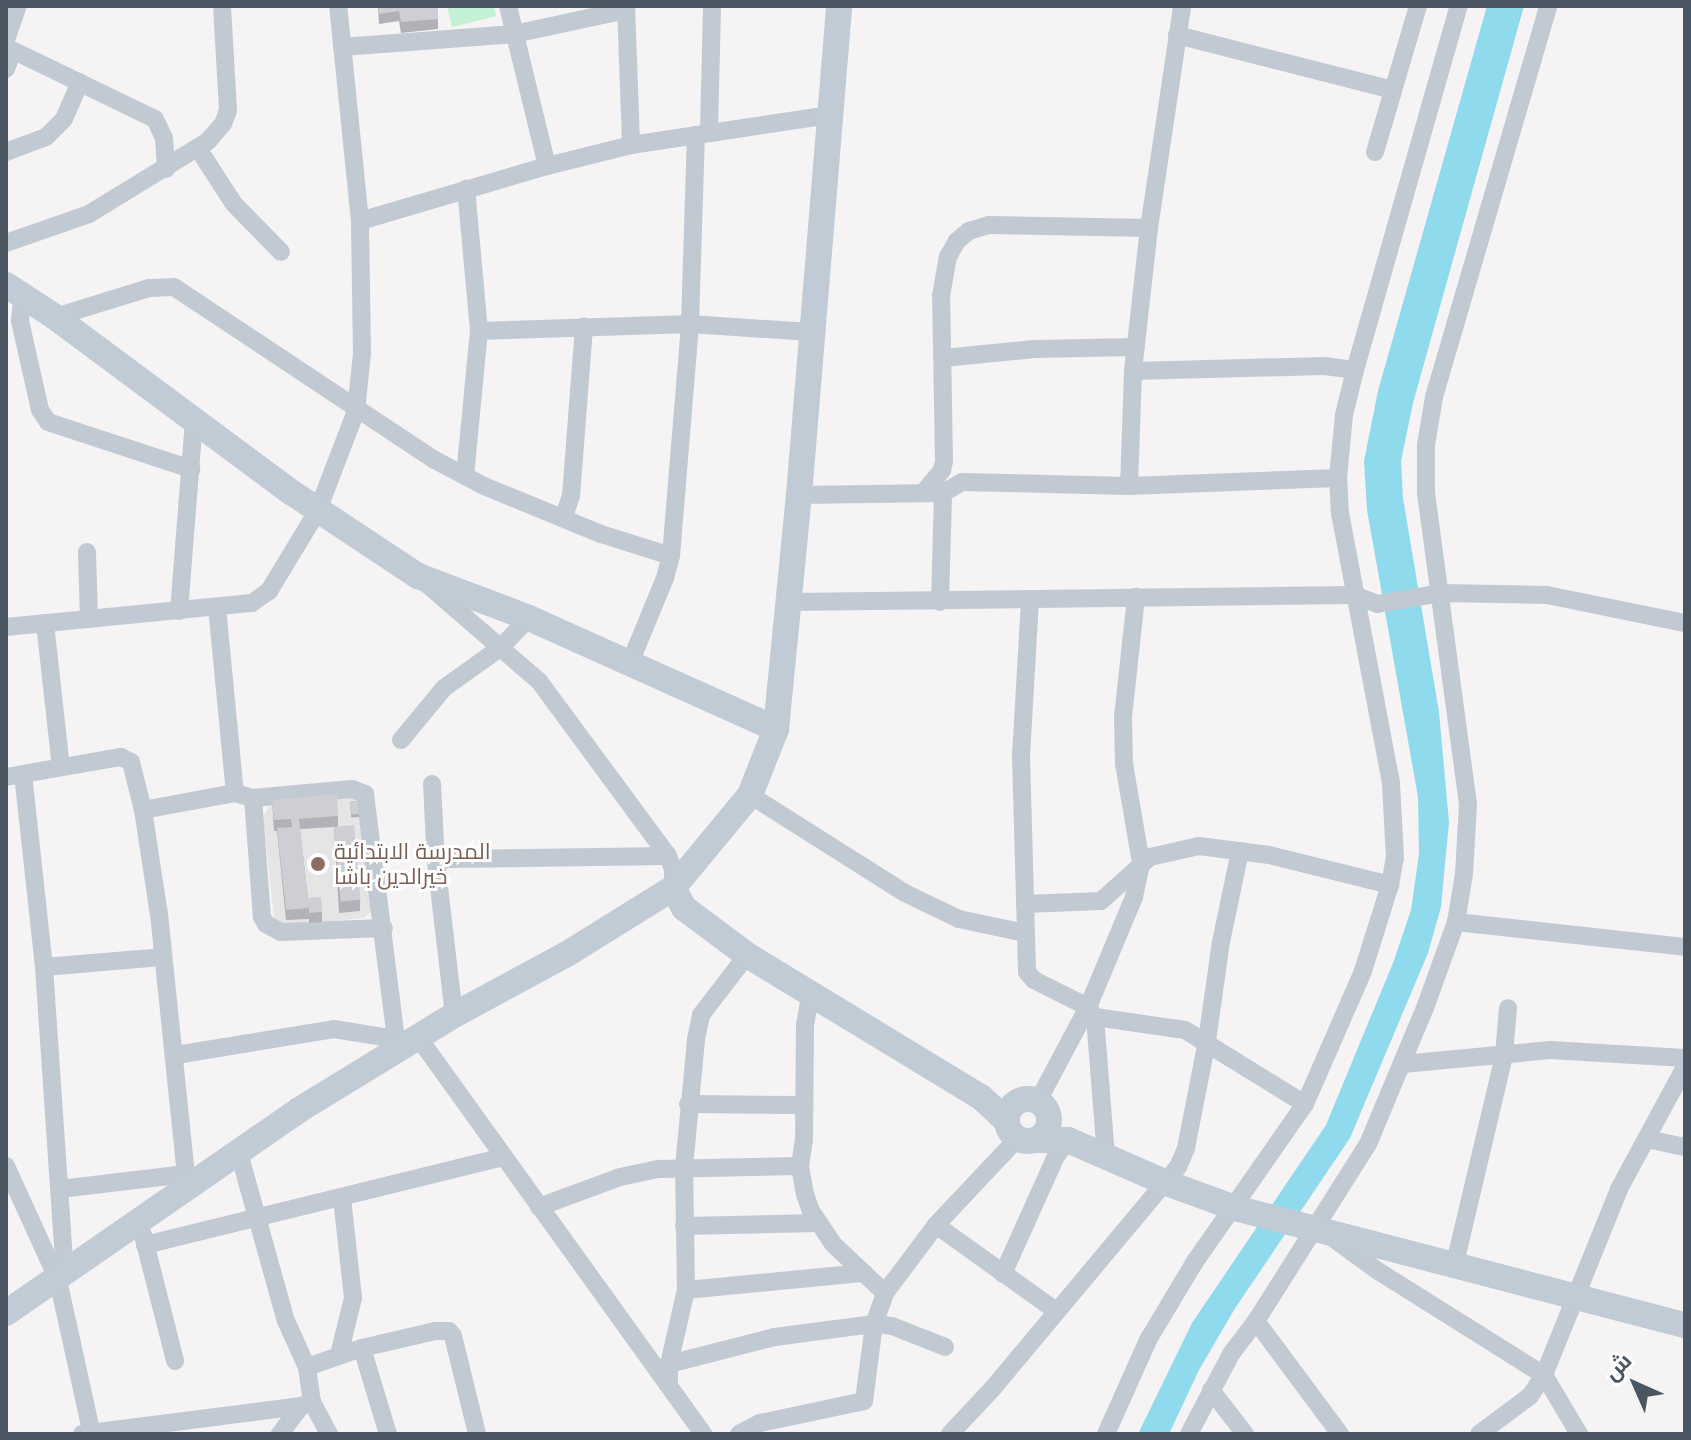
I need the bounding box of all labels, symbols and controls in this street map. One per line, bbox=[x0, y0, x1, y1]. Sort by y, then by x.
place label: المدرسة الابتدائية خيرالدين باشا bbox=[334, 838, 491, 890]
marker: المدرسة الابتدائية خيرالدين باشا bbox=[309, 855, 327, 873]
north arrow bbox=[1595, 1344, 1675, 1424]
text: ش bbox=[1599, 1348, 1636, 1386]

